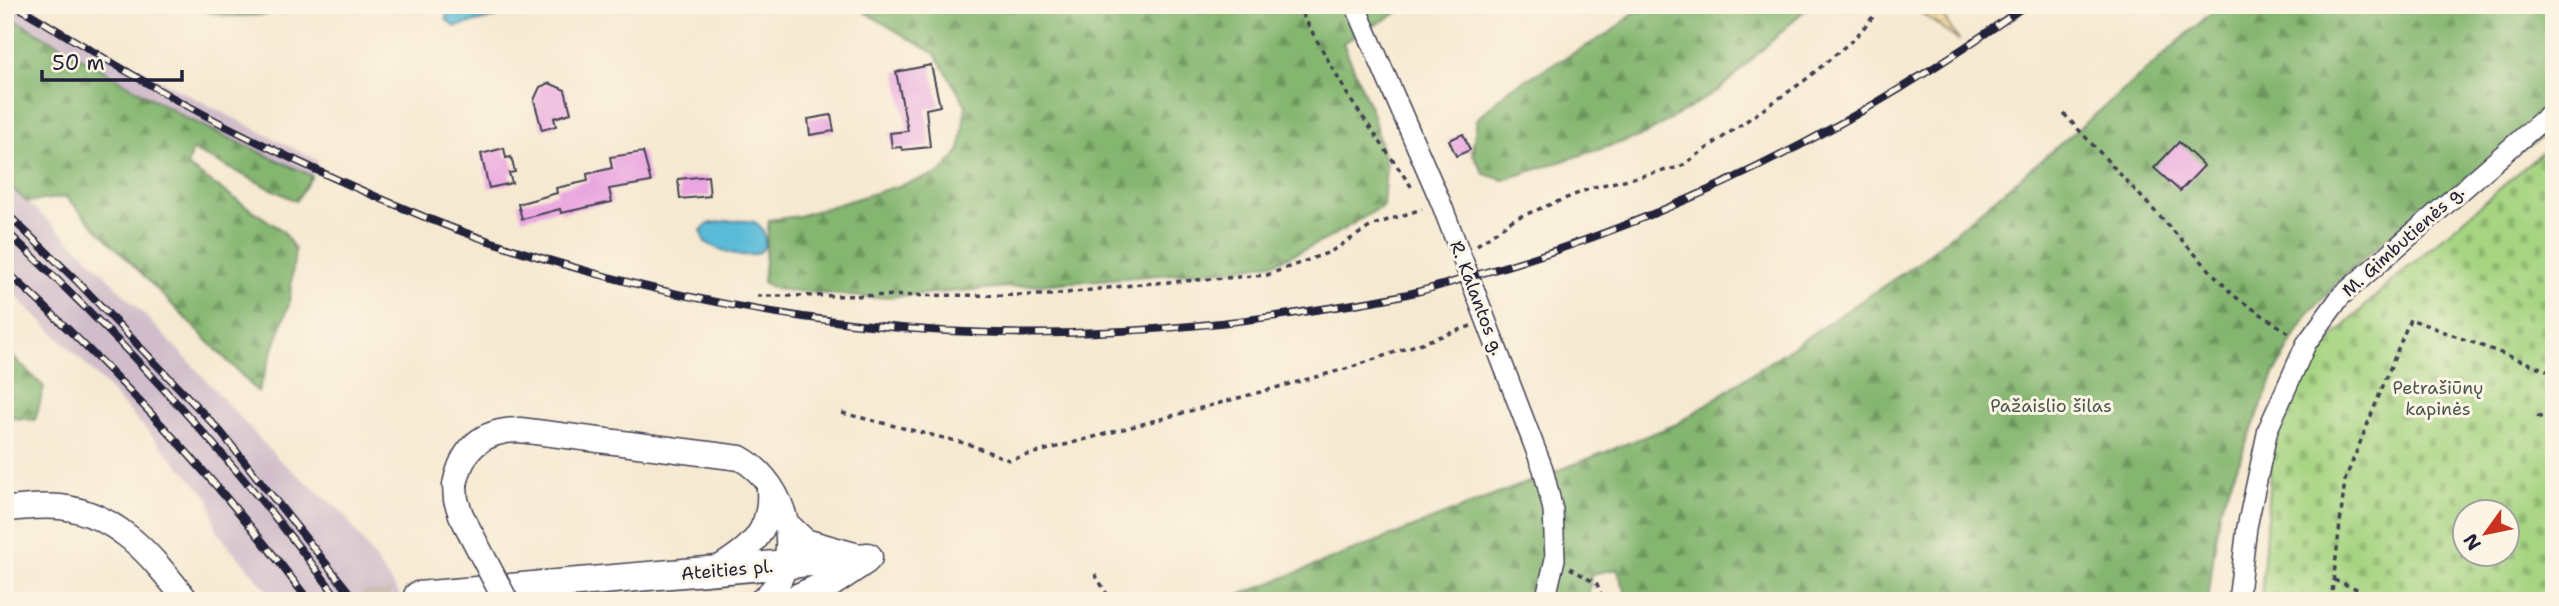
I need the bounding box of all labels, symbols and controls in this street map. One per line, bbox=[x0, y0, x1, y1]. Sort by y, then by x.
scale bar bbox=[42, 38, 182, 82]
text: 50 m bbox=[52, 49, 105, 77]
street label: M. Gimbutienės g. bbox=[2337, 180, 2469, 302]
street label: R. Kalantos g. bbox=[1444, 237, 1510, 359]
park label: Petrašiūnų kapinės bbox=[2393, 376, 2483, 421]
park label: Pažaislio šilas bbox=[1990, 394, 2112, 418]
north arrow bbox=[2450, 498, 2520, 568]
text: N bbox=[2458, 529, 2487, 555]
street label: Ateities pl. bbox=[680, 554, 774, 586]

